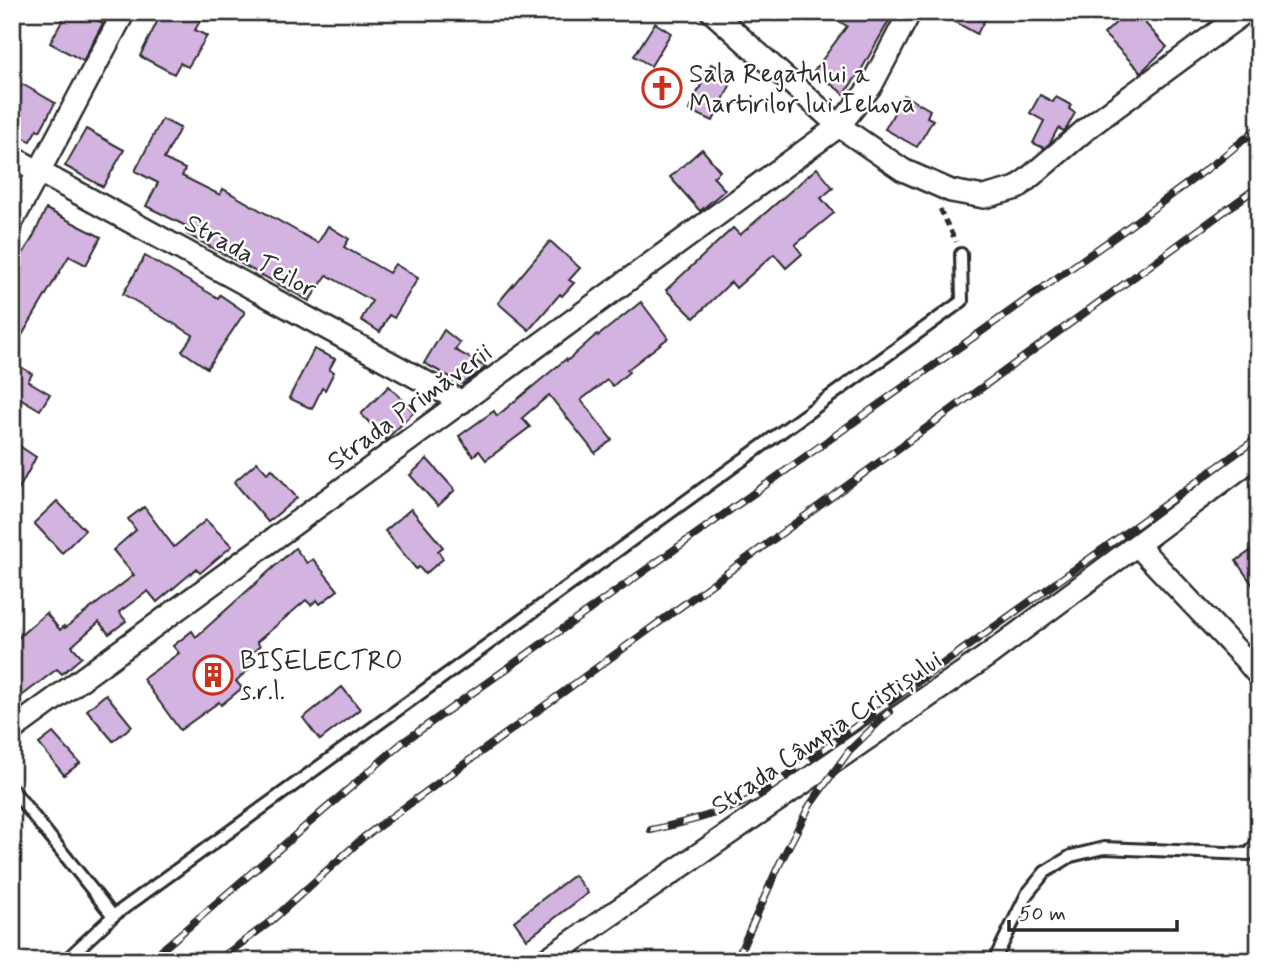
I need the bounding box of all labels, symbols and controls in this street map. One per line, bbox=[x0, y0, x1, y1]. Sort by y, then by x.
place label: Sala Regatului a Martirilor lui Iehova bbox=[689, 58, 915, 122]
church icon: Sala Regatului a Martirilor lui Iehova bbox=[641, 67, 683, 109]
street label: Strada Teilor bbox=[178, 207, 322, 307]
street label: Strada Primăverii bbox=[321, 336, 499, 479]
street label: Strada Câmpia Cristișului bbox=[705, 644, 949, 824]
place label: BISELECTRO s.r.l. bbox=[240, 645, 403, 709]
building icon: BISELECTRO s.r.l. bbox=[192, 654, 234, 696]
scale bar bbox=[1009, 889, 1176, 933]
text: 50 m bbox=[1019, 900, 1066, 928]

